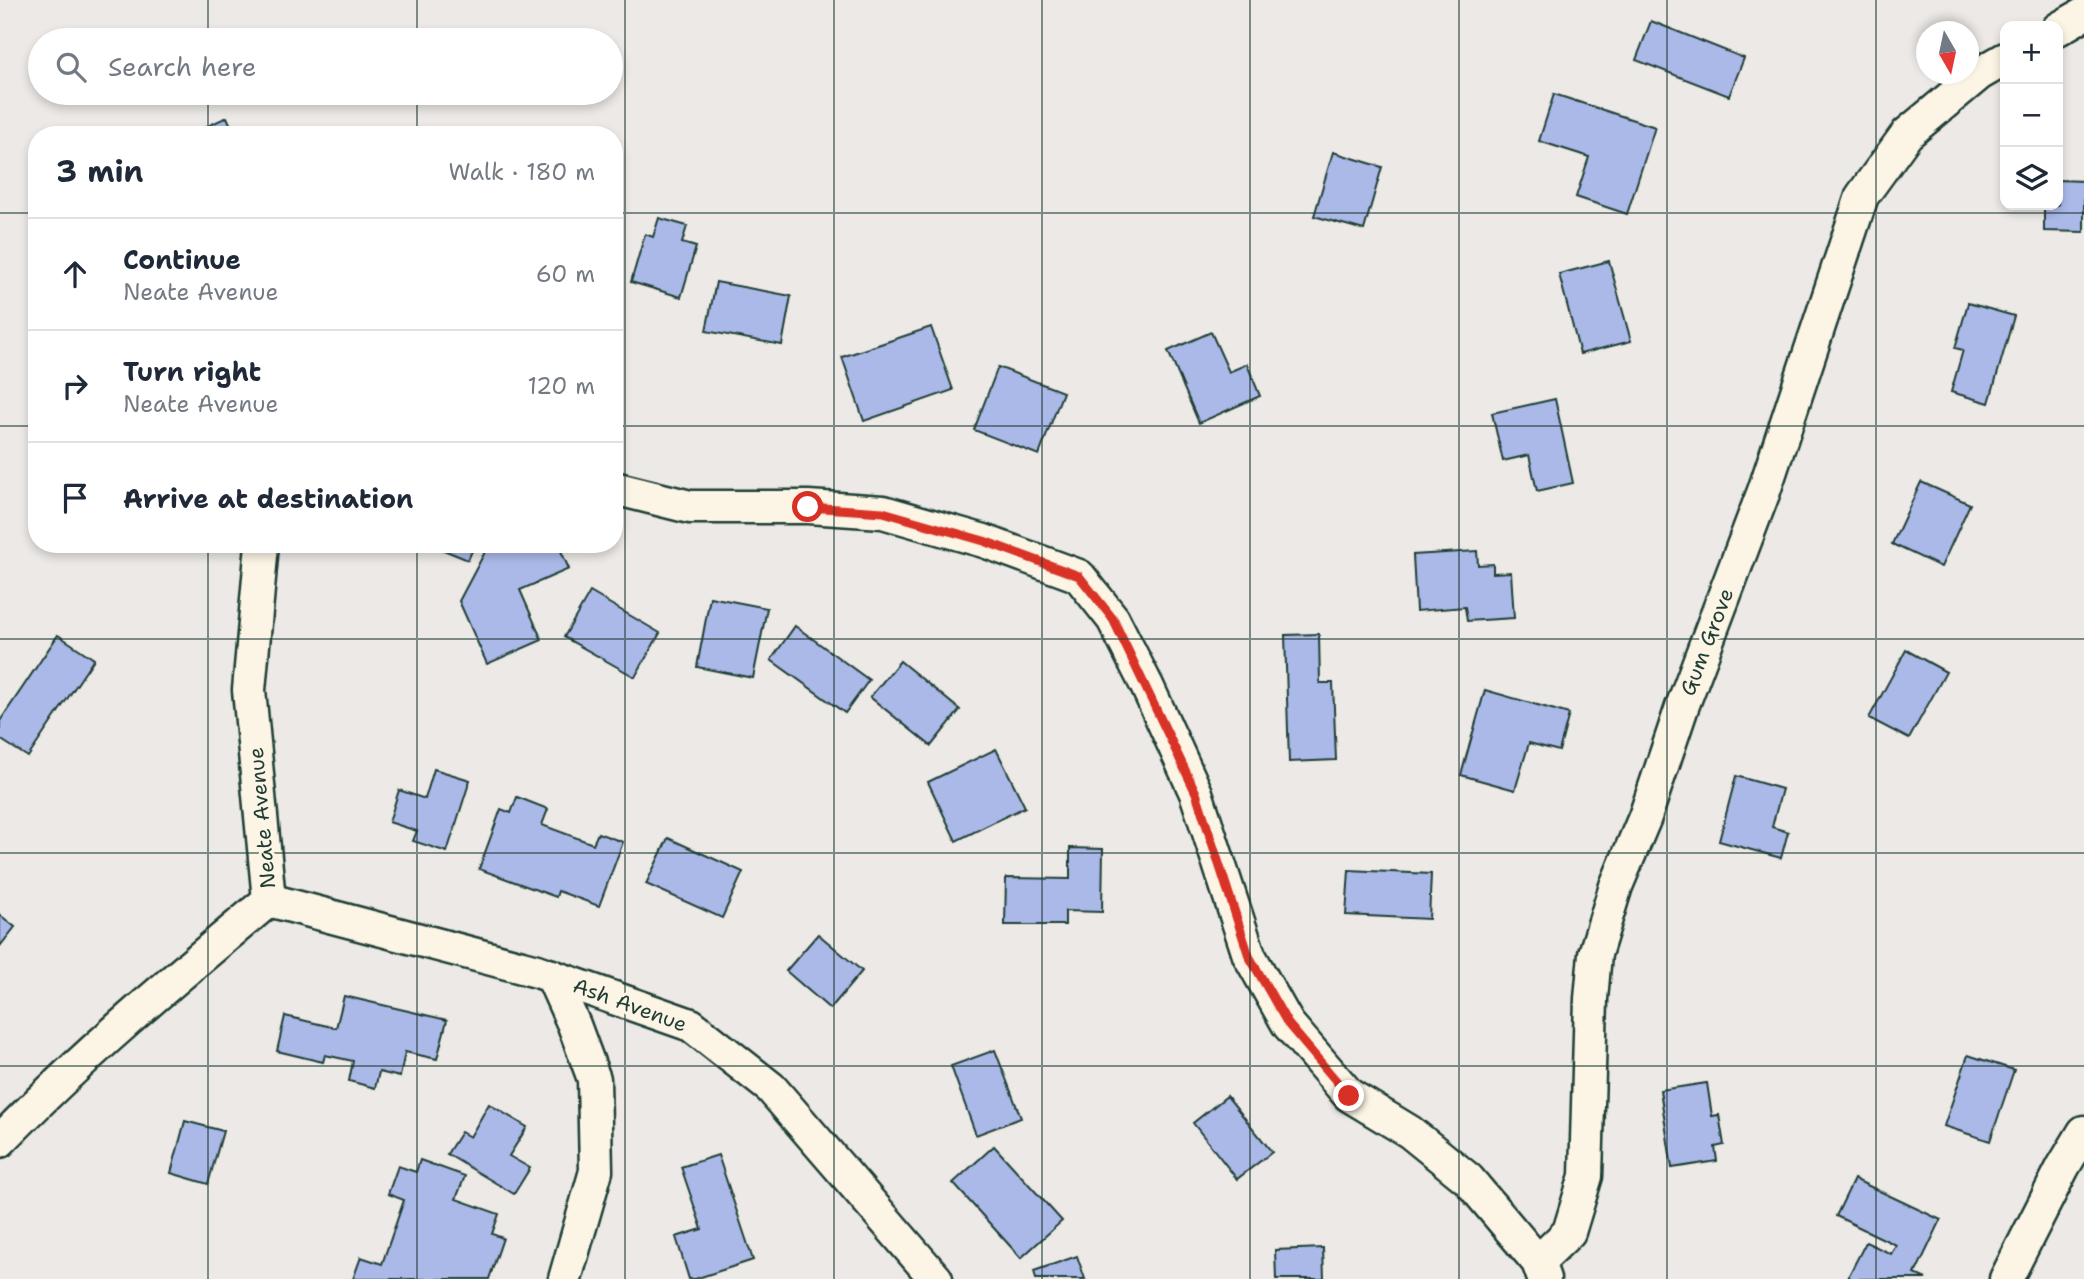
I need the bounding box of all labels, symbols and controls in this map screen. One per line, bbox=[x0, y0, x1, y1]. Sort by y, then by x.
north arrow bbox=[1916, 21, 1979, 84]
map controls bbox=[2000, 21, 2063, 210]
button: + bbox=[2000, 21, 2063, 84]
search box bbox=[28, 28, 623, 105]
icon: search bbox=[52, 48, 90, 86]
text: Search here bbox=[108, 49, 257, 84]
button: − bbox=[2000, 84, 2063, 147]
button: layers bbox=[2000, 147, 2063, 210]
text: 3 min bbox=[56, 151, 143, 192]
text: Walk · 180 m bbox=[449, 157, 595, 187]
text: Continue bbox=[123, 242, 241, 277]
icon: ahead bbox=[56, 255, 94, 293]
text: 60 m bbox=[536, 259, 595, 289]
text: Neate Avenue bbox=[123, 277, 278, 307]
text: Turn right bbox=[123, 354, 261, 389]
icon: right bbox=[56, 367, 94, 405]
text: 120 m bbox=[527, 371, 595, 401]
text: Neate Avenue bbox=[123, 389, 278, 419]
icon: arrive bbox=[56, 479, 94, 517]
text: Arrive at destination bbox=[123, 481, 413, 516]
route start bbox=[792, 491, 823, 522]
street label: Gum Grove bbox=[1674, 584, 1740, 700]
street label: Neate Avenue bbox=[242, 746, 282, 890]
street label: Ash Avenue bbox=[569, 971, 691, 1039]
route end bbox=[1333, 1080, 1364, 1111]

